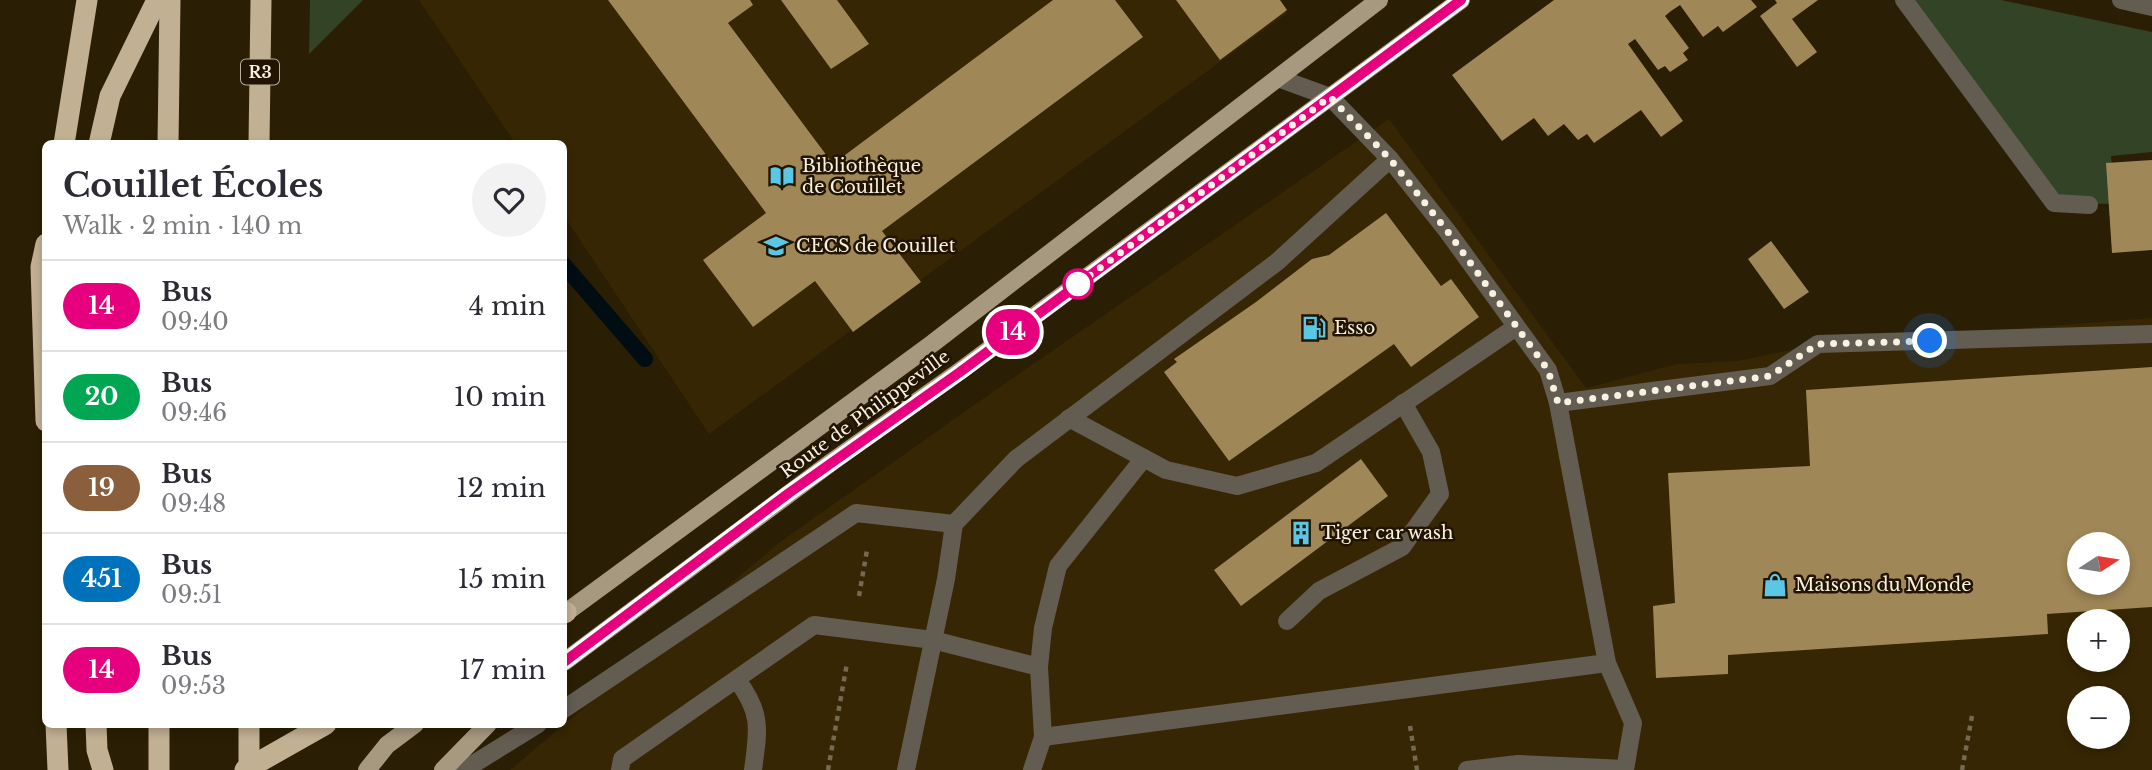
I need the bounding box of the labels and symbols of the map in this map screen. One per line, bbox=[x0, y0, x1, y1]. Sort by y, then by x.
road number: R3 bbox=[241, 60, 279, 85]
place label: Bibliothèque de Couillet bbox=[802, 155, 921, 198]
library icon: Bibliothèque de Couillet bbox=[768, 162, 796, 190]
school or university icon: CECS de Couillet bbox=[762, 232, 790, 260]
place label: CECS de Couillet bbox=[796, 235, 956, 257]
unlabelled marker bbox=[1063, 269, 1093, 299]
line badge: 14 bbox=[982, 309, 1044, 355]
fuel station icon: Esso bbox=[1300, 314, 1328, 342]
place label: Esso bbox=[1334, 317, 1375, 339]
your location bbox=[1912, 323, 1947, 358]
street label: Route de Philippeville bbox=[776, 345, 954, 483]
building icon: Tiger car wash bbox=[1287, 519, 1315, 547]
place label: Tiger car wash bbox=[1321, 522, 1453, 544]
north arrow bbox=[2067, 532, 2130, 595]
shop icon: Maisons du Monde bbox=[1761, 571, 1789, 599]
place label: Maisons du Monde bbox=[1795, 574, 1972, 596]

